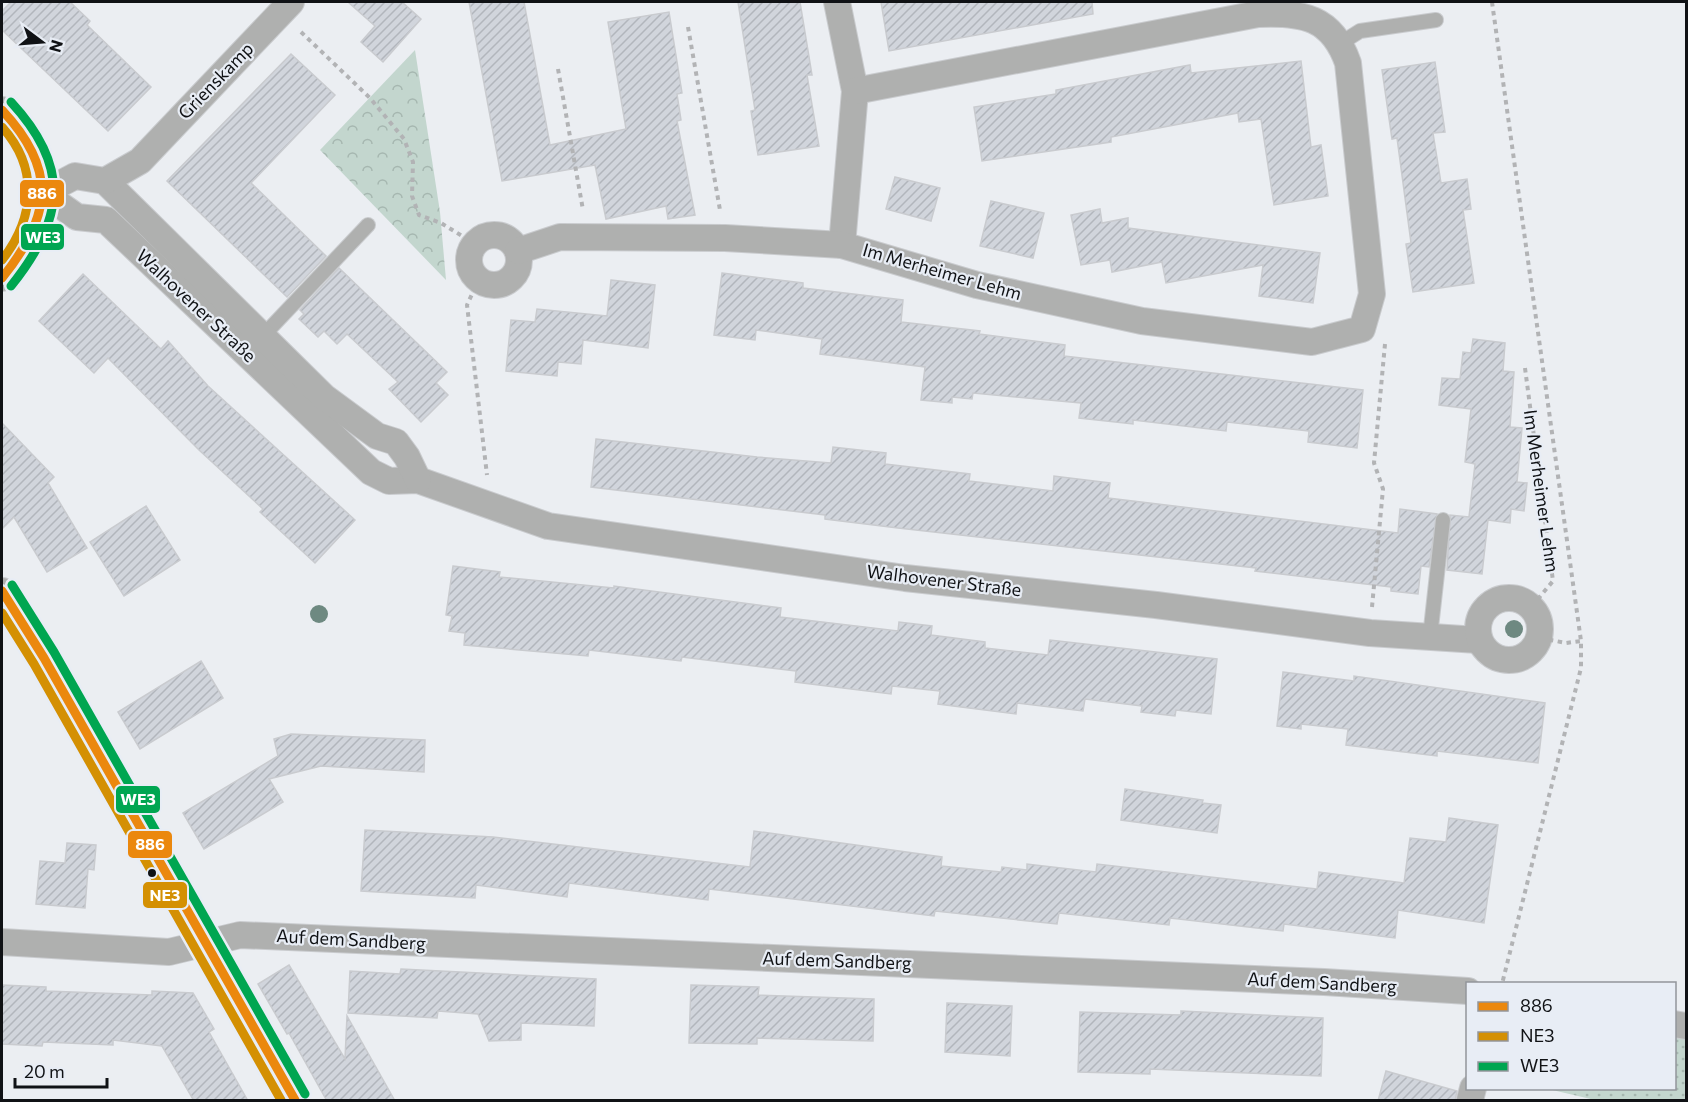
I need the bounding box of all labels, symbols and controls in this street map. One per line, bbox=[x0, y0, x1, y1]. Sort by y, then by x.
north arrow bbox=[12, 12, 72, 72]
street label: Grienskamp bbox=[173, 37, 257, 123]
text: N bbox=[46, 38, 68, 55]
line badge: 886 bbox=[19, 179, 65, 208]
text: 886 bbox=[27, 183, 57, 202]
line badge: WE3 bbox=[20, 223, 65, 251]
text: WE3 bbox=[25, 227, 61, 246]
street label: Im Merheimer Lehm bbox=[860, 238, 1024, 304]
street label: Walhovener Straße bbox=[132, 244, 261, 366]
street label: Im Merheimer Lehm bbox=[1520, 408, 1564, 574]
street label: Walhovener Straße bbox=[866, 560, 1023, 600]
line badge: WE3 bbox=[115, 785, 161, 814]
text: WE3 bbox=[120, 789, 156, 808]
line badge: 886 bbox=[127, 830, 173, 859]
text: 886 bbox=[135, 834, 165, 853]
unlabelled marker bbox=[146, 867, 158, 879]
line badge: NE3 bbox=[142, 881, 188, 909]
text: NE3 bbox=[150, 885, 180, 904]
street label: Auf dem Sandberg bbox=[276, 924, 427, 954]
street label: Auf dem Sandberg bbox=[762, 946, 912, 974]
street label: Auf dem Sandberg bbox=[1247, 967, 1398, 997]
legend bbox=[1466, 982, 1676, 1090]
text: 886 bbox=[1520, 994, 1553, 1016]
text: NE3 bbox=[1520, 1024, 1555, 1046]
scale bar bbox=[15, 1051, 106, 1089]
text: WE3 bbox=[1520, 1054, 1559, 1076]
text: 20 m bbox=[24, 1060, 65, 1082]

